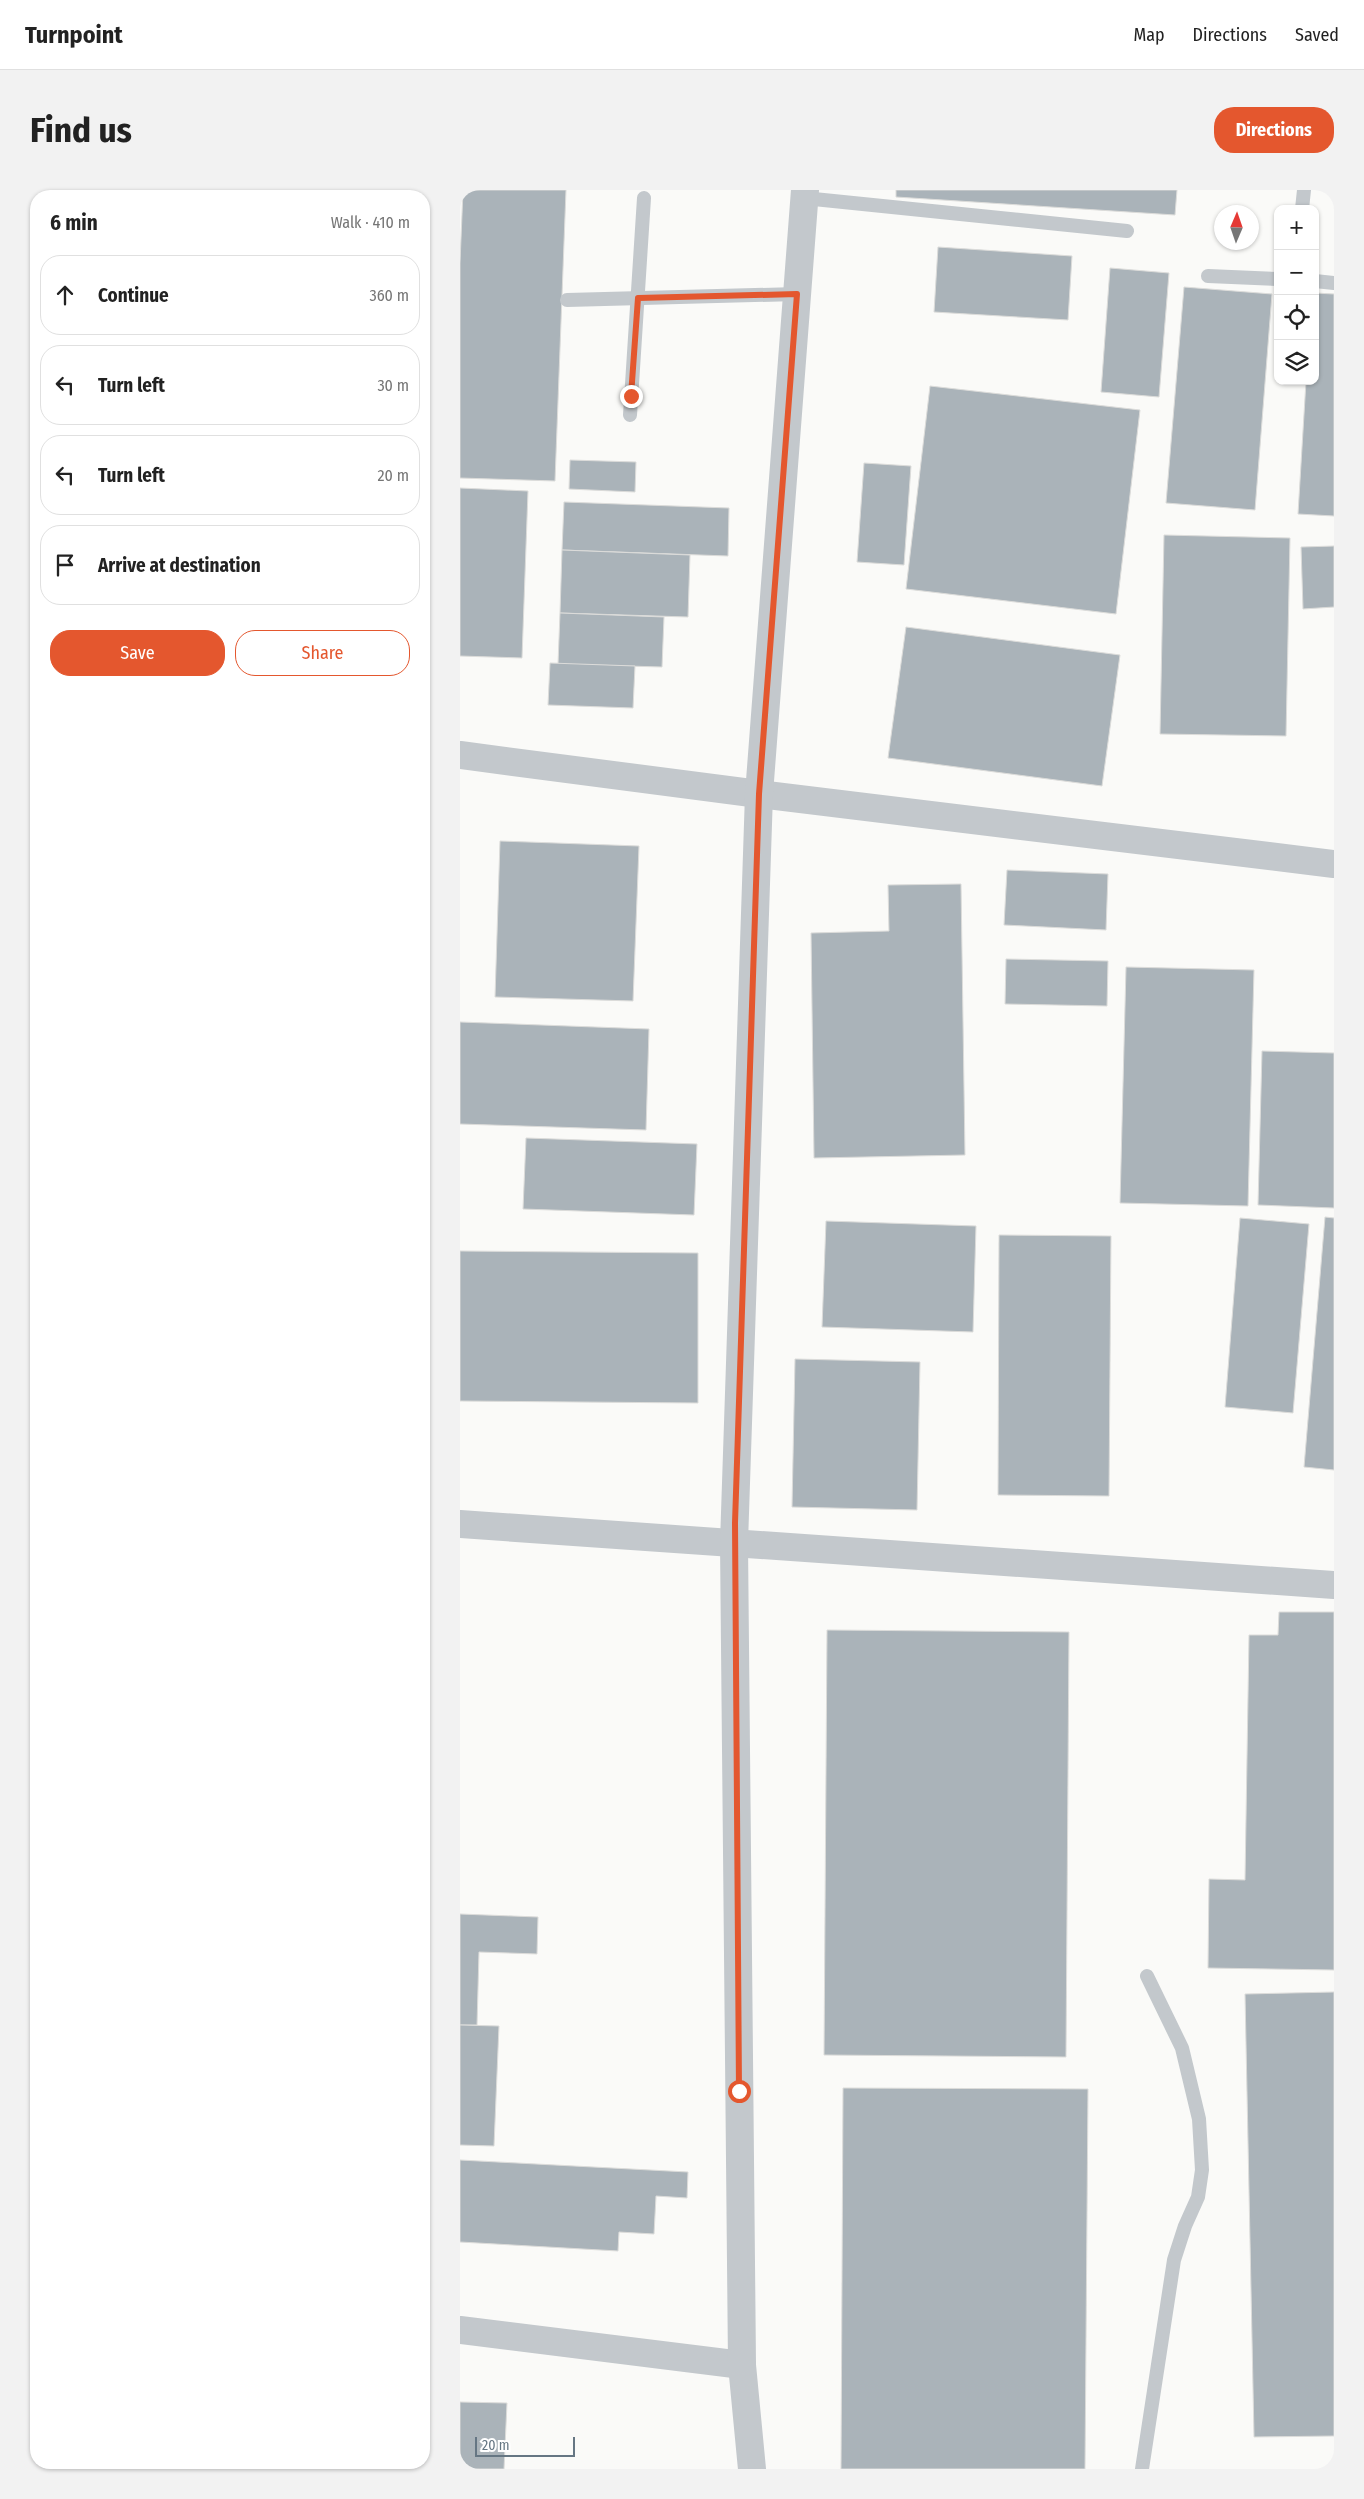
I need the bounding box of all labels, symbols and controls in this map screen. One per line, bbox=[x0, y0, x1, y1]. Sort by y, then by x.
text: Turnpoint bbox=[25, 21, 123, 49]
text: Map bbox=[1133, 24, 1165, 46]
text: Directions bbox=[1193, 24, 1267, 46]
text: Saved bbox=[1295, 24, 1339, 46]
button: Directions bbox=[1214, 107, 1334, 153]
text: Find us bbox=[30, 109, 132, 151]
north arrow bbox=[1214, 205, 1259, 250]
map controls bbox=[1274, 205, 1319, 385]
button: + bbox=[1274, 205, 1319, 250]
text: 6 min bbox=[50, 210, 98, 236]
text: Walk · 410 m bbox=[331, 213, 410, 232]
button: − bbox=[1274, 250, 1319, 295]
icon: ahead bbox=[51, 281, 79, 309]
text: Continue bbox=[98, 284, 169, 307]
text: 360 m bbox=[369, 286, 409, 305]
button: locate bbox=[1274, 295, 1319, 340]
button: layers bbox=[1274, 340, 1319, 385]
icon: left bbox=[51, 371, 79, 399]
text: Turn left bbox=[98, 374, 165, 397]
text: 30 m bbox=[377, 376, 409, 395]
route end bbox=[620, 385, 643, 408]
icon: left bbox=[51, 461, 79, 489]
text: Turn left bbox=[98, 464, 165, 487]
text: 20 m bbox=[378, 466, 409, 485]
icon: arrive bbox=[51, 551, 79, 579]
text: Arrive at destination bbox=[98, 554, 261, 577]
button: Save bbox=[50, 630, 225, 676]
button: Share bbox=[235, 630, 410, 676]
route start bbox=[728, 2080, 751, 2103]
scale bar bbox=[475, 2434, 575, 2457]
text: 20 m bbox=[482, 2437, 510, 2454]

